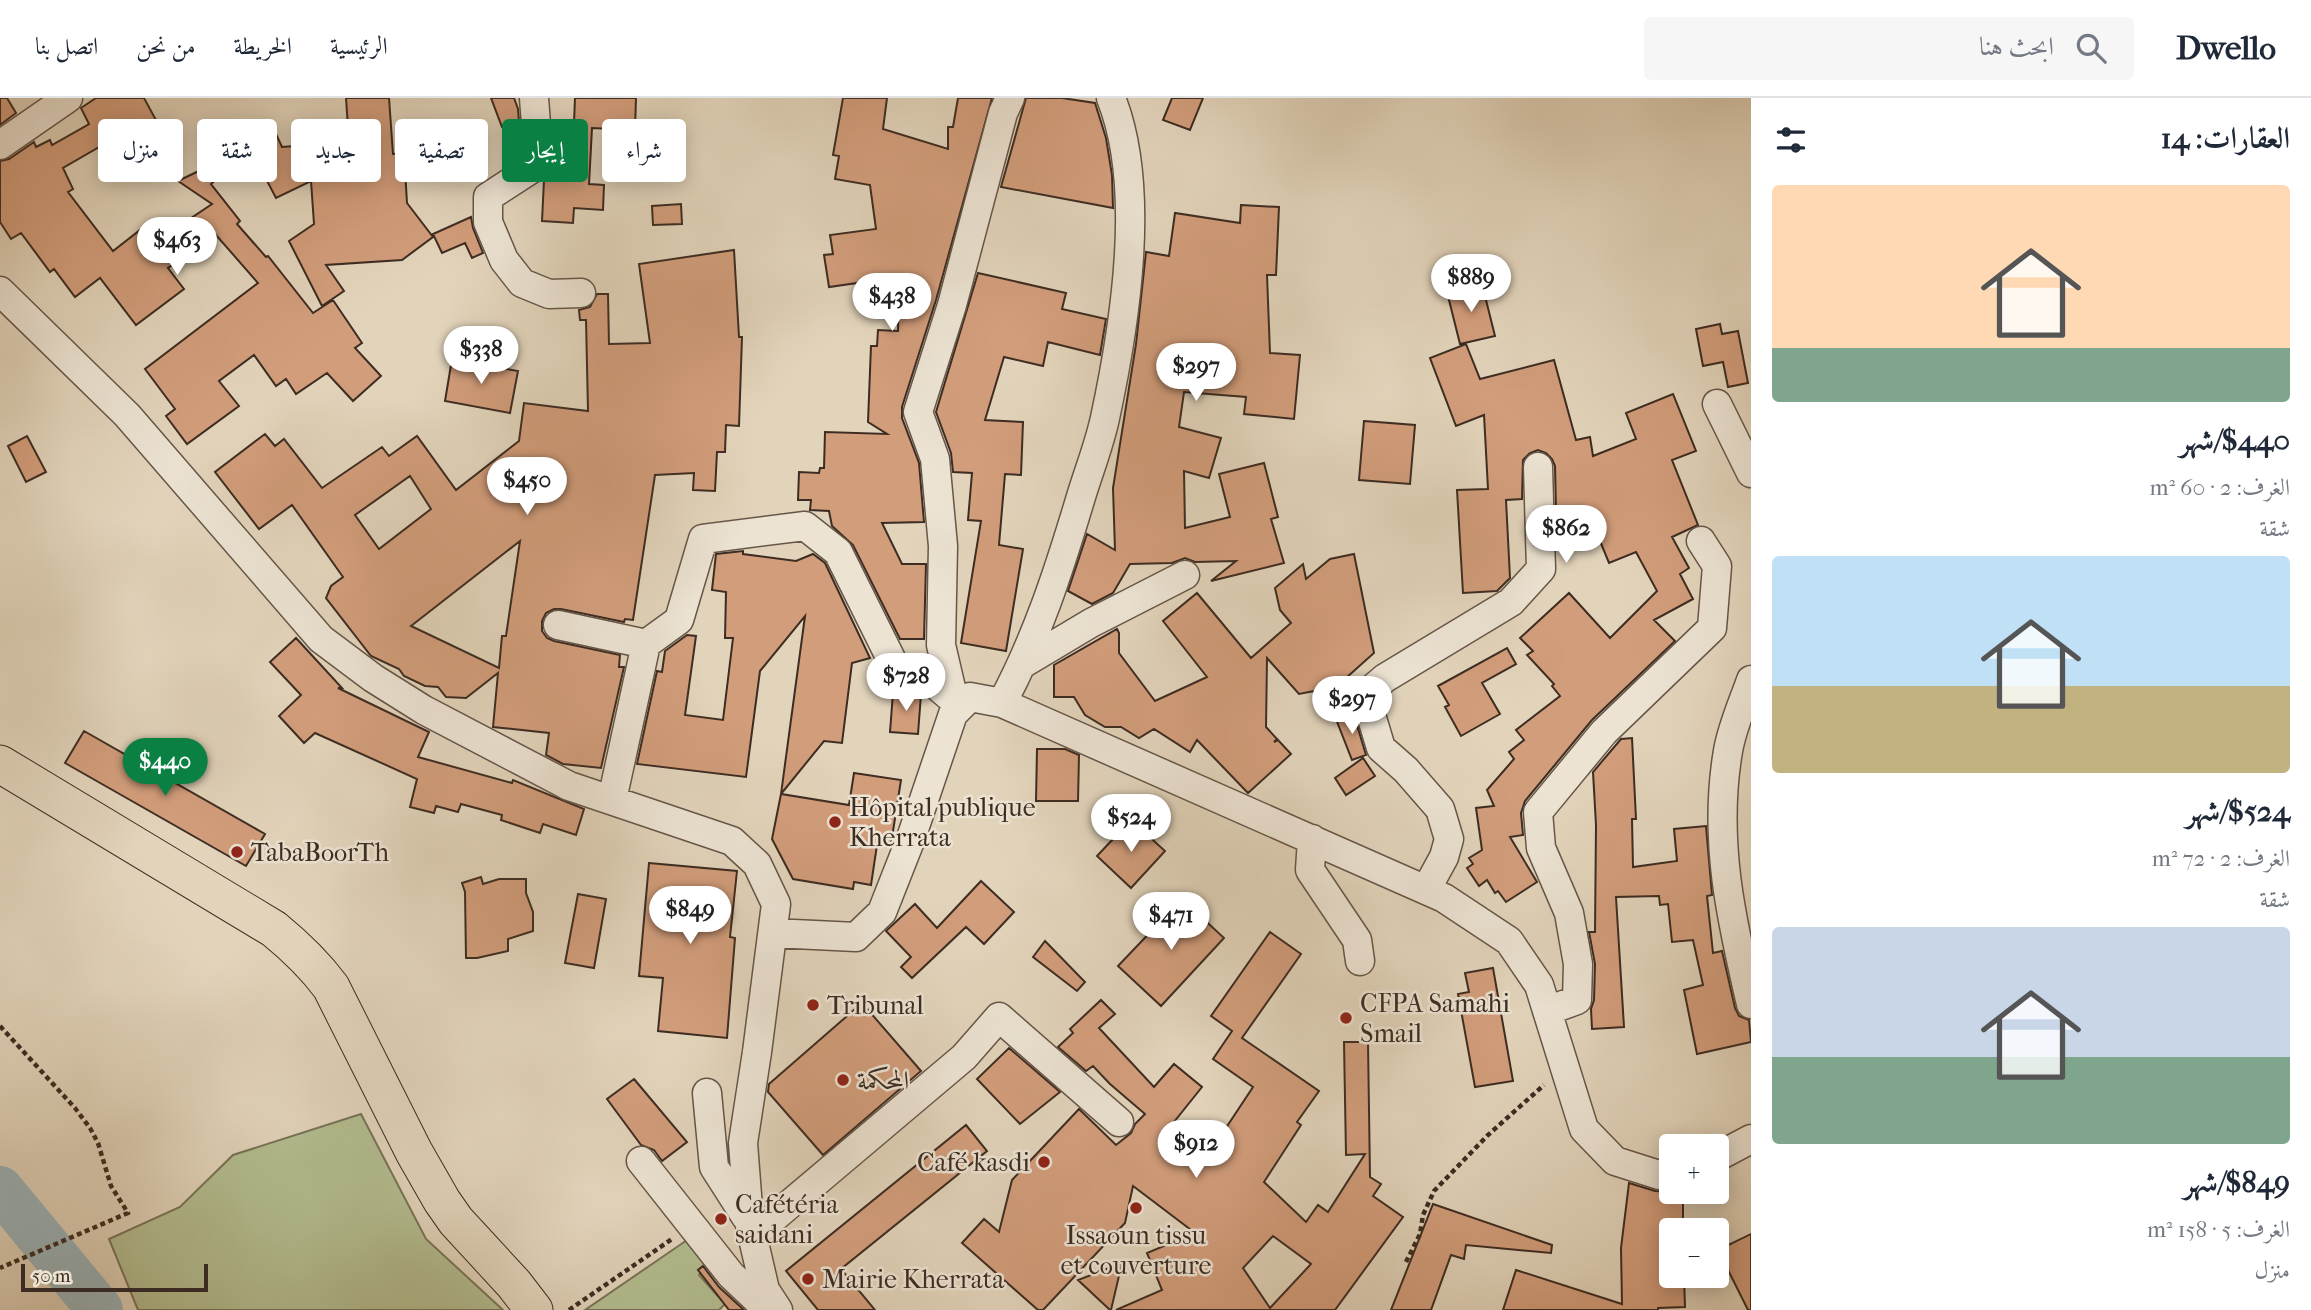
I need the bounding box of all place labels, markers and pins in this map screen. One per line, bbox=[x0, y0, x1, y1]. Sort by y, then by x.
pin: $463 bbox=[136, 218, 218, 277]
pin: $889 bbox=[1430, 254, 1512, 314]
pin: $438 bbox=[851, 274, 933, 333]
pin: $338 bbox=[440, 327, 522, 386]
pin: $297 bbox=[1155, 344, 1237, 403]
pin: $450 bbox=[486, 458, 568, 517]
pin: $862 bbox=[1525, 505, 1607, 565]
pin: $728 bbox=[865, 654, 947, 713]
pin: $297 bbox=[1311, 676, 1393, 736]
pin: $440 bbox=[124, 738, 206, 798]
place label: Hôpital publique Kherrata bbox=[849, 792, 1036, 853]
pin: $524 bbox=[1090, 794, 1172, 854]
marker: Hôpital publique Kherrata bbox=[827, 814, 843, 830]
place label: TabaBoorTh bbox=[251, 837, 390, 868]
marker: TabaBoorTh bbox=[229, 844, 245, 860]
pin: $849 bbox=[649, 886, 731, 946]
pin: $471 bbox=[1130, 892, 1212, 952]
place label: CFPA Samahi Smail bbox=[1360, 988, 1510, 1049]
place label: Tribunal bbox=[827, 990, 924, 1021]
marker: Tribunal bbox=[805, 997, 821, 1013]
marker: CFPA Samahi Smail bbox=[1338, 1010, 1354, 1026]
place label: المحكمة bbox=[857, 1065, 909, 1096]
marker: المحكمة bbox=[835, 1072, 851, 1088]
pin: $912 bbox=[1155, 1121, 1237, 1180]
place label: Café kasdi bbox=[917, 1147, 1030, 1178]
marker: Café kasdi bbox=[1036, 1154, 1052, 1170]
place label: Cafétéria saidani bbox=[735, 1189, 839, 1250]
marker: Issaoun tissu et couverture bbox=[1128, 1200, 1144, 1216]
marker: Cafétéria saidani bbox=[713, 1211, 729, 1227]
place label: Issaoun tissu et couverture bbox=[1061, 1220, 1212, 1281]
place label: Mairie Kherrata bbox=[822, 1264, 1005, 1295]
marker: Mairie Kherrata bbox=[800, 1271, 816, 1287]

